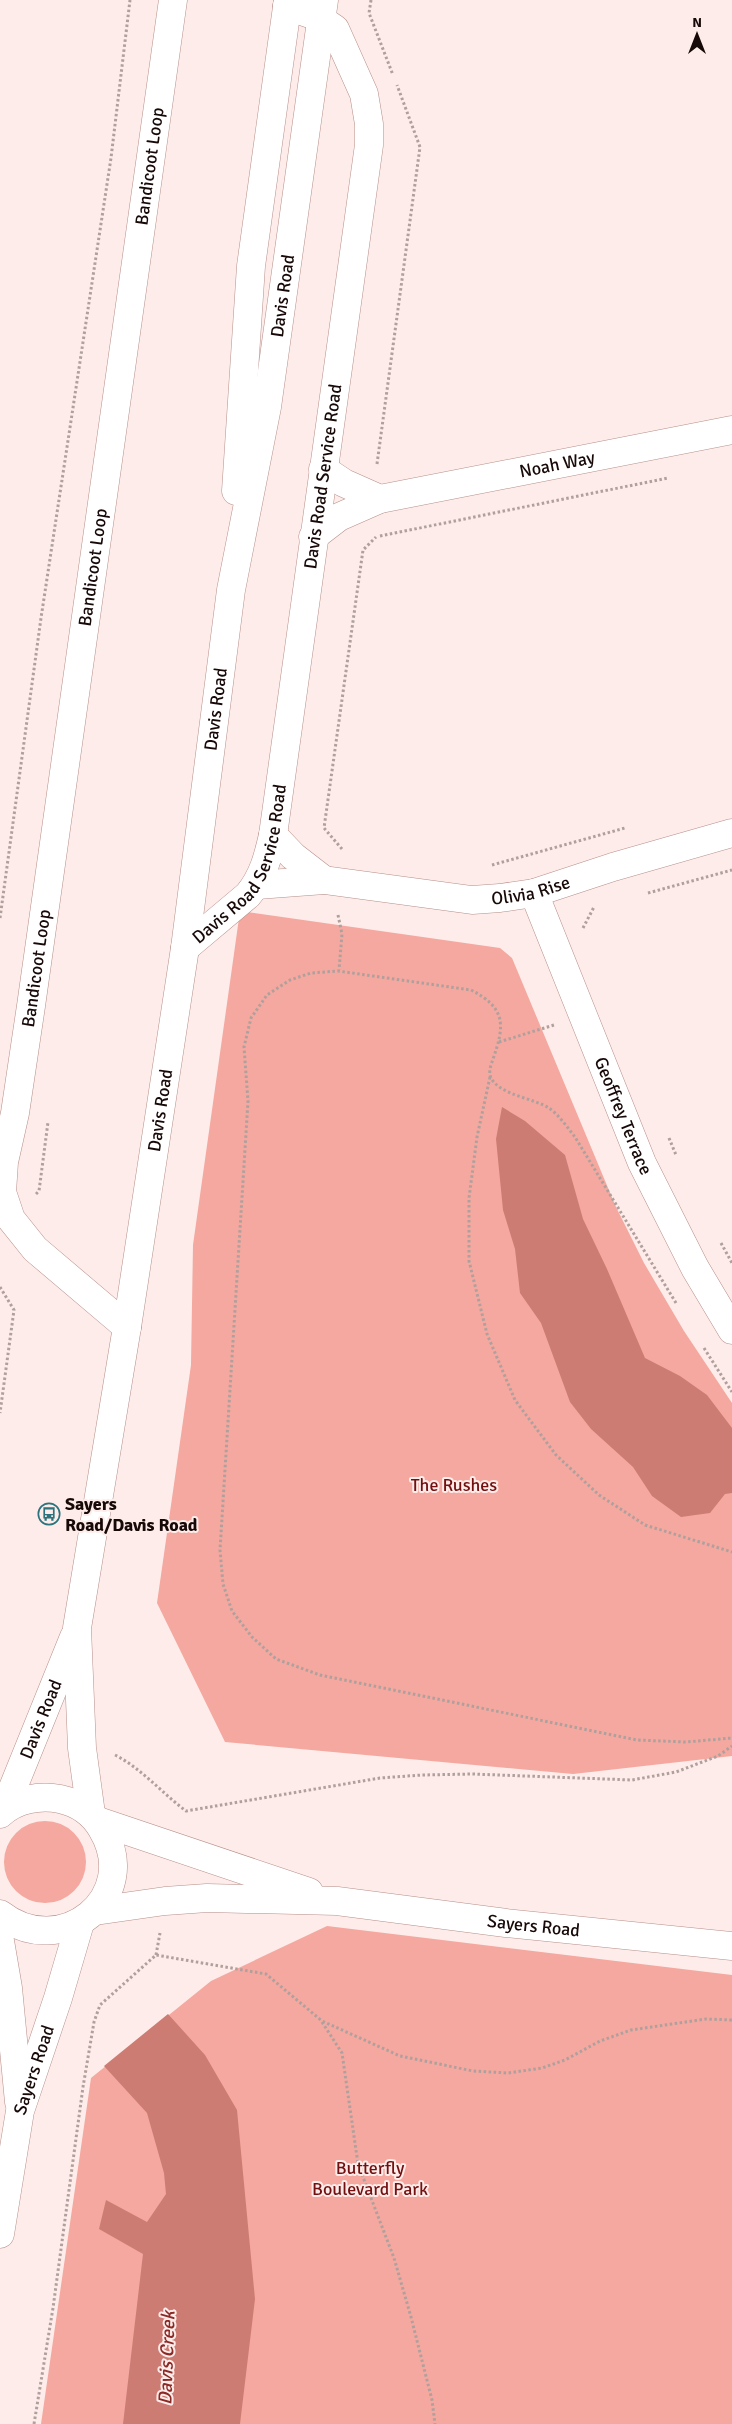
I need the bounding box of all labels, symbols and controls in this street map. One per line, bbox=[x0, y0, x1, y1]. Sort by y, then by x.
north arrow bbox=[672, 10, 722, 60]
text: N bbox=[692, 14, 702, 31]
street label: Bandicoot Loop bbox=[130, 106, 169, 227]
street label: Davis Road bbox=[266, 253, 299, 339]
street label: Davis Road Service Road bbox=[299, 383, 347, 570]
street label: Noah Way bbox=[517, 446, 597, 482]
street label: Bandicoot Loop bbox=[74, 507, 112, 628]
street label: Davis Road bbox=[199, 666, 232, 752]
street label: Davis Road Service Road bbox=[188, 783, 291, 948]
street label: Olivia Rise bbox=[490, 871, 573, 910]
street label: Bandicoot Loop bbox=[17, 908, 56, 1029]
street label: Geoffrey Terrace bbox=[590, 1054, 657, 1178]
street label: Davis Road bbox=[143, 1067, 177, 1153]
park label: The Rushes bbox=[411, 1474, 497, 1496]
place label: Sayers Road/Davis Road bbox=[65, 1493, 198, 1536]
bus stop icon: Sayers Road/Davis Road bbox=[37, 1502, 61, 1526]
street label: Davis Road bbox=[15, 1676, 67, 1762]
street label: Sayers Road bbox=[486, 1910, 581, 1941]
street label: Sayers Road bbox=[9, 2022, 59, 2118]
park label: Butterfly Boulevard Park bbox=[312, 2157, 428, 2200]
water label: Davis Creek bbox=[153, 2309, 181, 2405]

